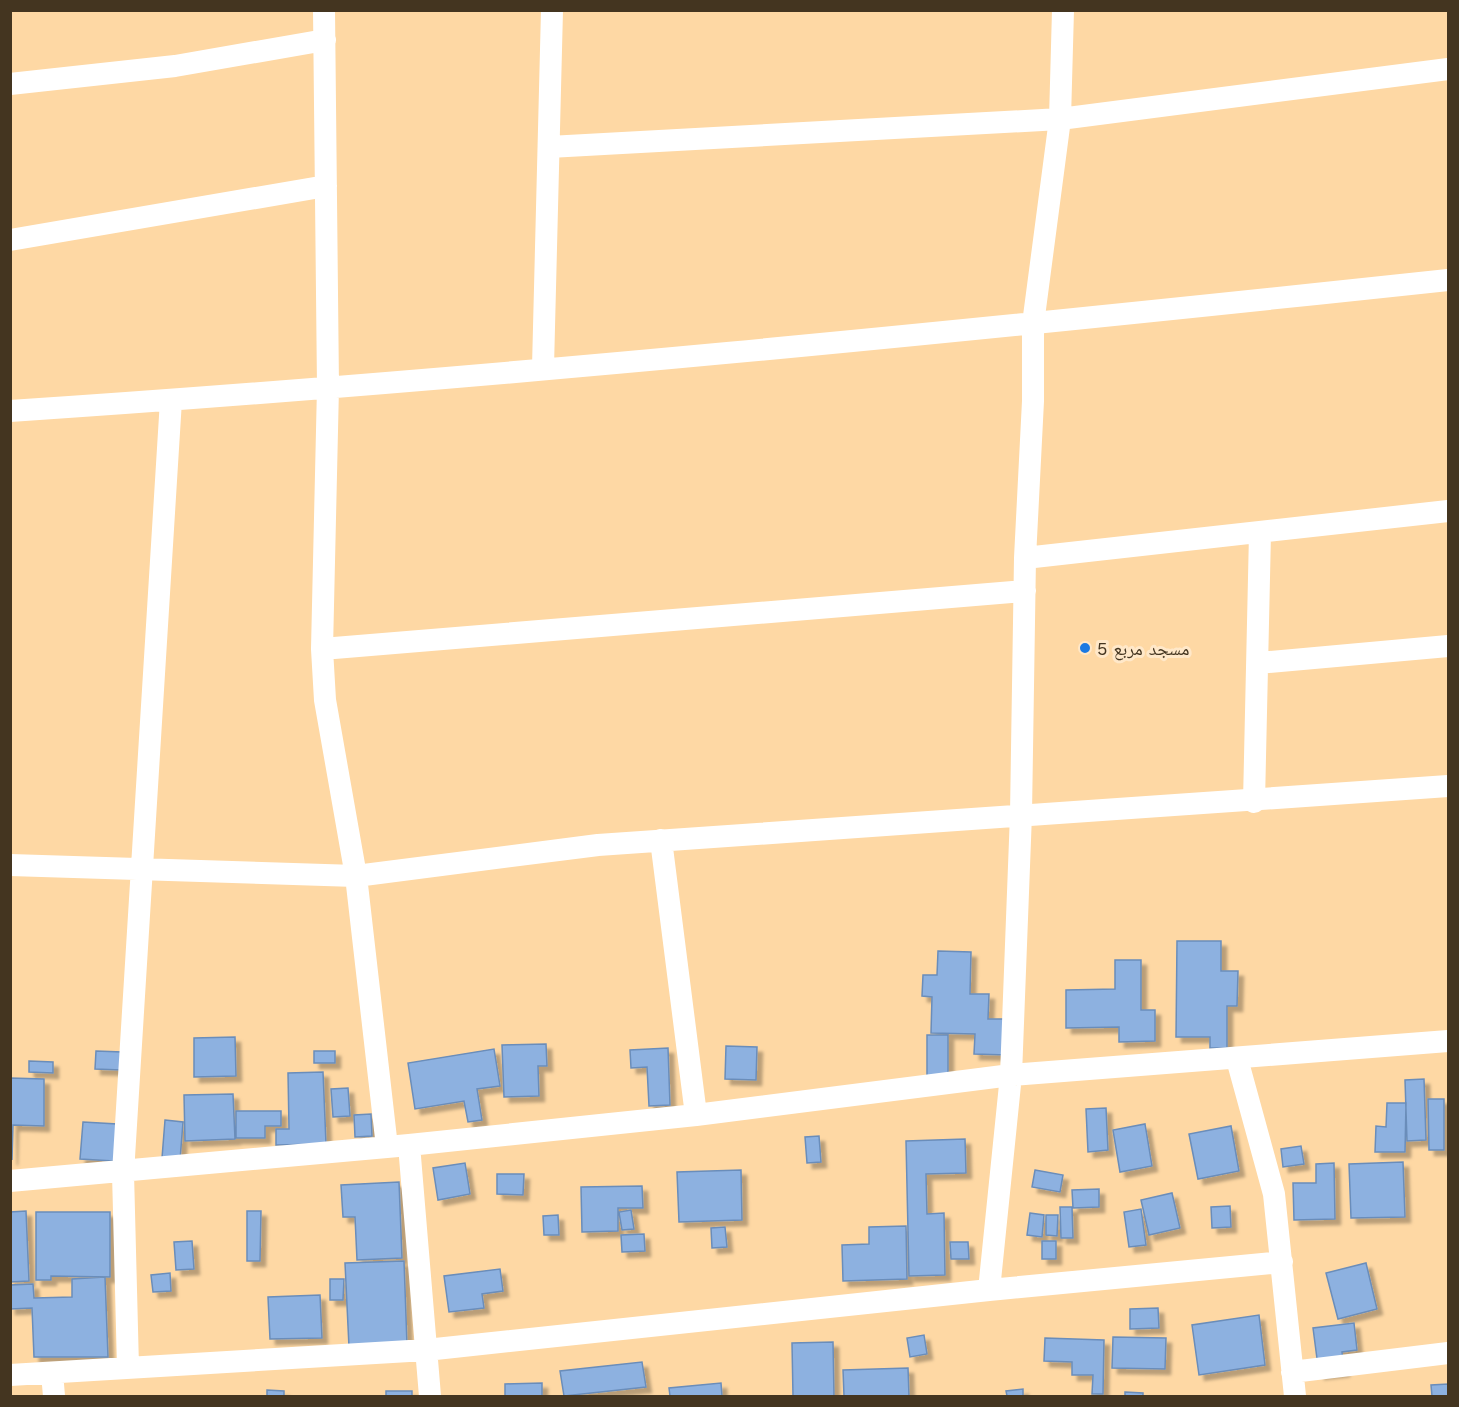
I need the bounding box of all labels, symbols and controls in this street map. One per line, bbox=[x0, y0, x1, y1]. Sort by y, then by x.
place label: مسجد مربع 5 bbox=[1097, 638, 1189, 661]
marker: مسجد مربع 5 bbox=[1078, 641, 1092, 655]

